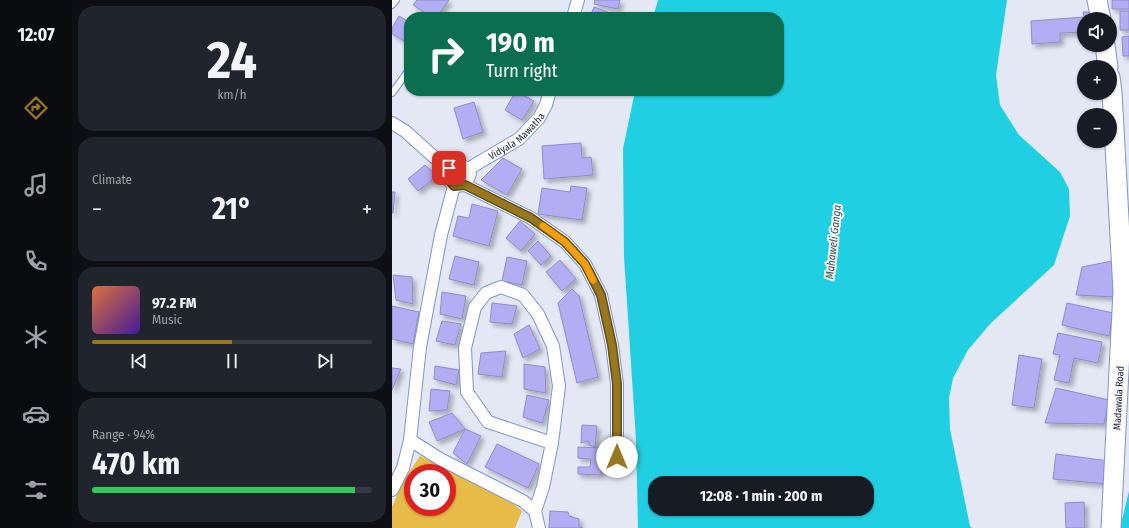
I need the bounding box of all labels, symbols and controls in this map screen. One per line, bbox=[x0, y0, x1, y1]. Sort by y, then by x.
map controls bbox=[1077, 12, 1117, 148]
button: sound bbox=[1077, 12, 1117, 52]
text: 12:07 bbox=[17, 24, 55, 46]
text: 190 m bbox=[486, 26, 555, 59]
icon: right bbox=[420, 28, 472, 80]
text: 24 bbox=[207, 29, 257, 92]
text: Turn right bbox=[486, 60, 558, 82]
button: + bbox=[1077, 60, 1117, 100]
text: km/h bbox=[218, 87, 247, 102]
icon: directions bbox=[22, 94, 50, 122]
button: − bbox=[1077, 108, 1117, 148]
street label: Vidyala Mawatha bbox=[487, 111, 548, 163]
pin bbox=[432, 151, 466, 185]
icon: arrive bbox=[438, 157, 460, 179]
icon: music bbox=[22, 171, 50, 199]
text: Climate bbox=[92, 172, 132, 187]
text: 21° bbox=[212, 191, 252, 227]
text: − bbox=[92, 196, 102, 223]
text: + bbox=[362, 196, 372, 223]
water label: Mahaweli Ganga bbox=[823, 204, 844, 280]
icon: phone bbox=[22, 247, 50, 275]
text: 97.2 FM bbox=[152, 294, 197, 312]
text: Music bbox=[152, 312, 182, 327]
icon: climate bbox=[22, 323, 50, 351]
icon: previous bbox=[128, 350, 150, 372]
icon: pause bbox=[221, 350, 243, 372]
icon: next bbox=[314, 350, 336, 372]
street label: Madawala Road bbox=[1111, 366, 1127, 430]
icon: car bbox=[22, 400, 50, 428]
text: Range · 94% bbox=[92, 427, 155, 442]
position arrow bbox=[596, 436, 638, 478]
text: 470 km bbox=[92, 446, 180, 482]
speed limit sign: 30 bbox=[404, 464, 456, 516]
icon: filters bbox=[22, 476, 50, 504]
text: 12:08 · 1 min · 200 m bbox=[700, 487, 822, 505]

